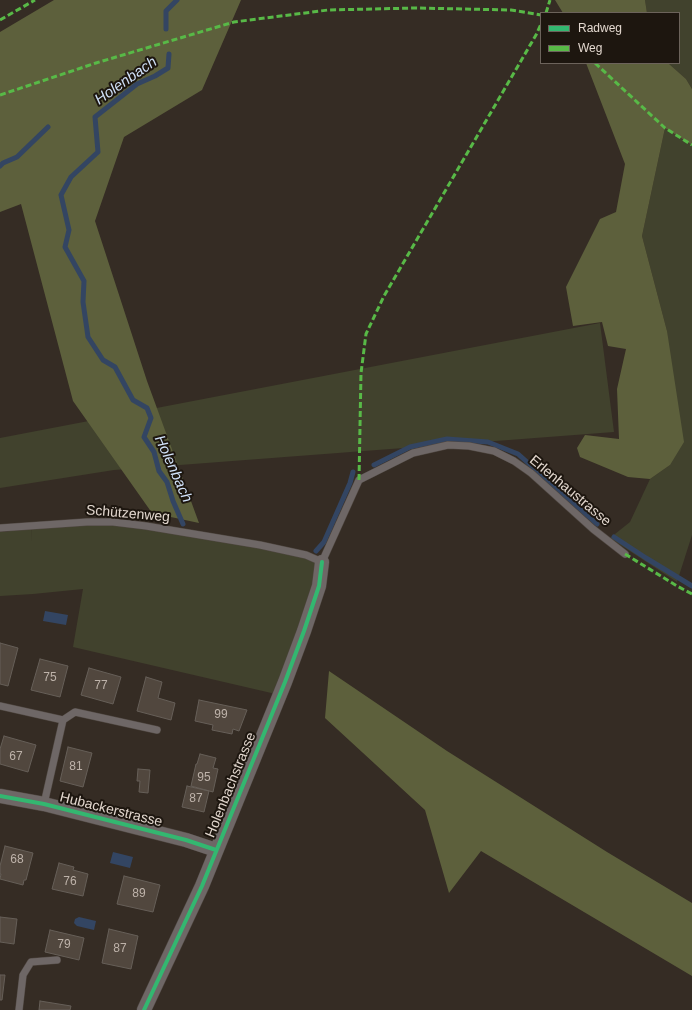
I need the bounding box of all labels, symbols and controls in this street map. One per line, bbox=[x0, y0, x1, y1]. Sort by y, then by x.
legend bbox=[540, 12, 680, 64]
text: Radweg bbox=[578, 21, 622, 35]
text: Weg bbox=[578, 41, 602, 55]
water label: Holenbach bbox=[91, 53, 161, 109]
water label: Holenbach bbox=[150, 433, 196, 505]
street label: Erlenhaustrasse bbox=[526, 452, 614, 530]
street label: Schützenweg bbox=[85, 502, 171, 526]
house number: 75 bbox=[43, 671, 57, 685]
house number: 77 bbox=[94, 679, 108, 693]
house number: 99 bbox=[214, 708, 228, 722]
street label: Holenbachstrasse bbox=[202, 730, 260, 840]
house number: 67 bbox=[9, 750, 23, 764]
house number: 81 bbox=[69, 760, 83, 774]
house number: 95 bbox=[197, 771, 211, 785]
street label: Hubackerstrasse bbox=[58, 789, 164, 831]
house number: 87 bbox=[189, 792, 203, 806]
house number: 68 bbox=[10, 853, 24, 867]
house number: 76 bbox=[63, 875, 77, 889]
house number: 89 bbox=[132, 887, 146, 901]
house number: 79 bbox=[57, 938, 71, 952]
house number: 87 bbox=[113, 942, 127, 956]

